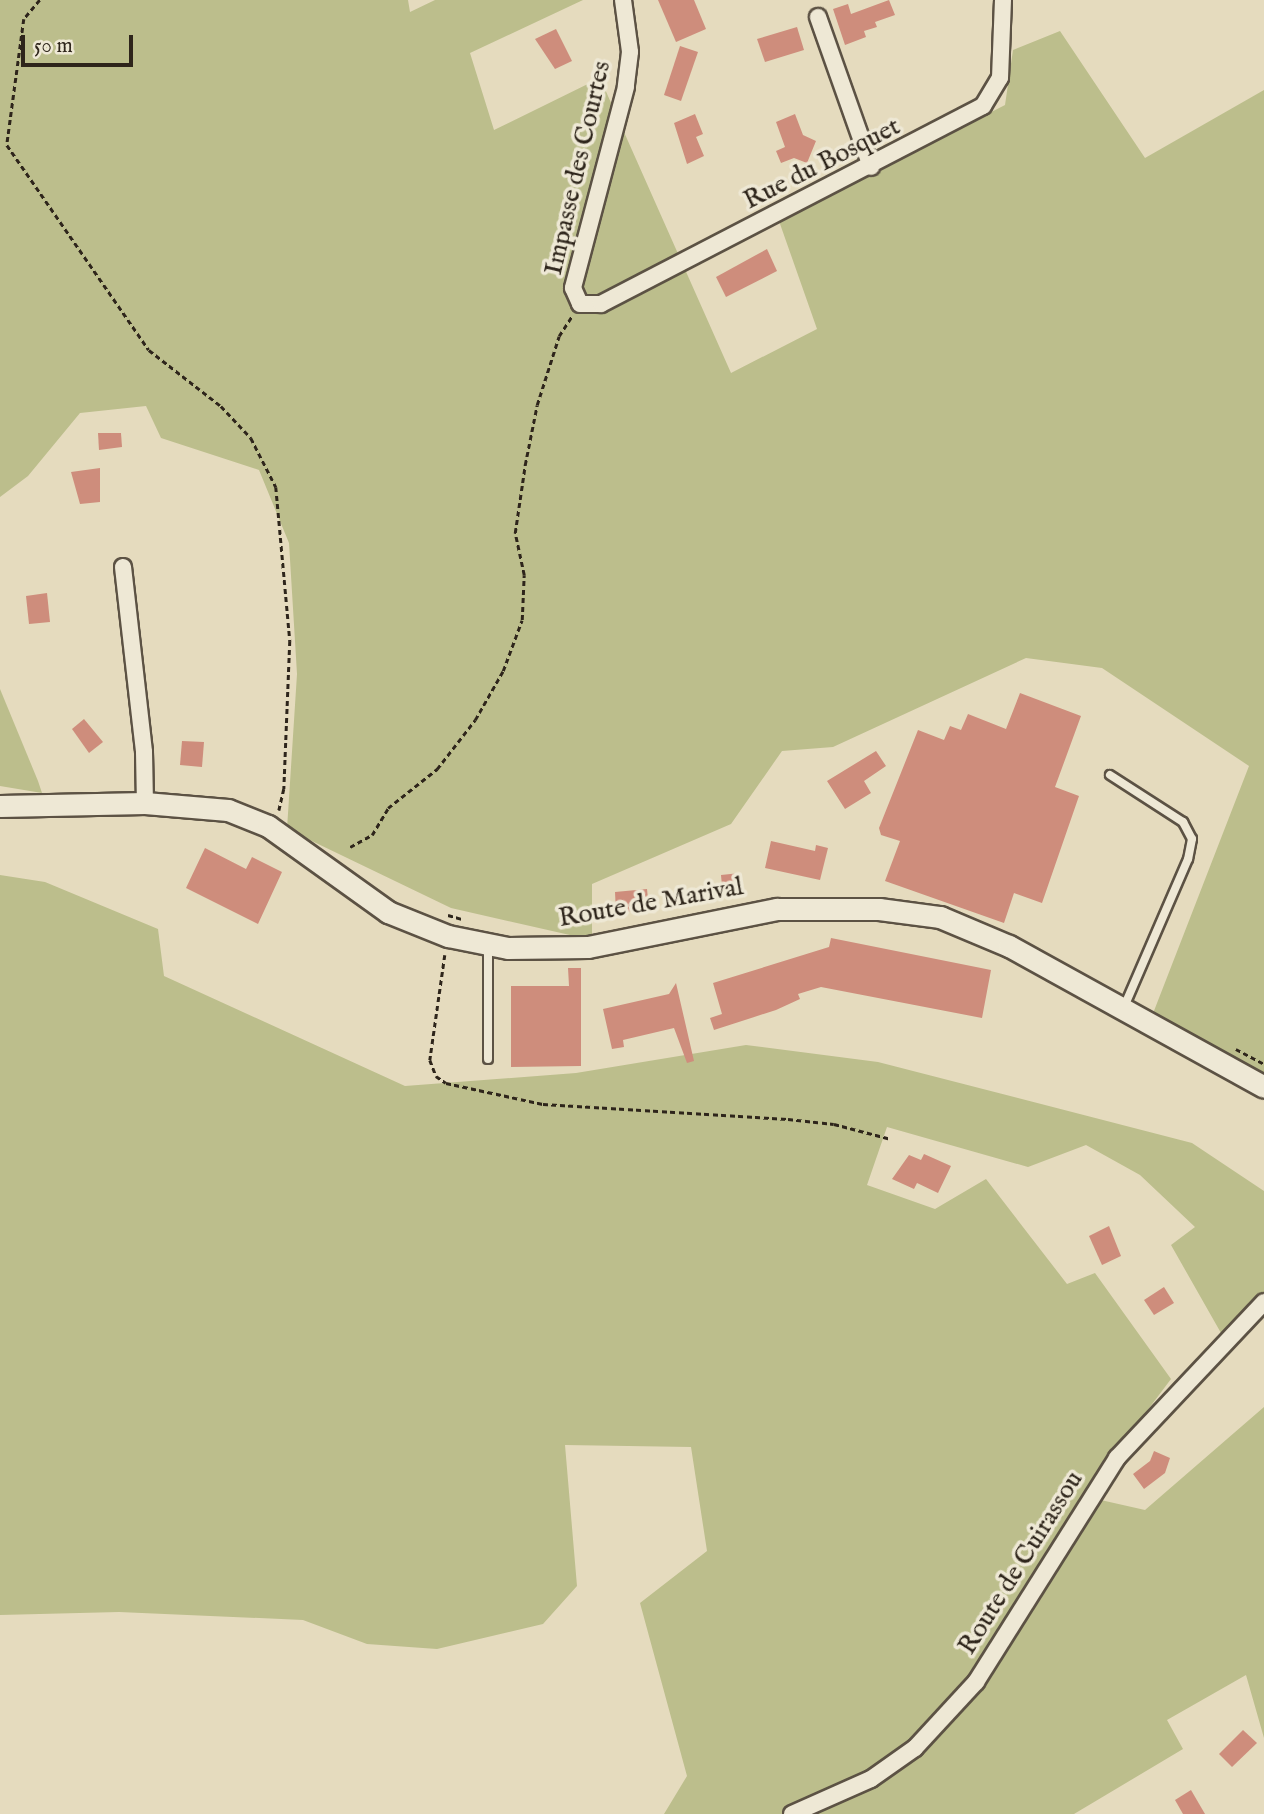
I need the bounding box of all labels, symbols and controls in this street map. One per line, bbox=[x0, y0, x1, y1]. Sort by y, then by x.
scale bar bbox=[24, 21, 136, 65]
text: 50 m bbox=[34, 33, 73, 60]
street label: Impasse des Courtes bbox=[538, 58, 618, 278]
street label: Rue du Bosquet bbox=[739, 111, 905, 217]
street label: Route de Marival bbox=[556, 871, 746, 935]
street label: Route de Cuirassou bbox=[952, 1465, 1090, 1661]

